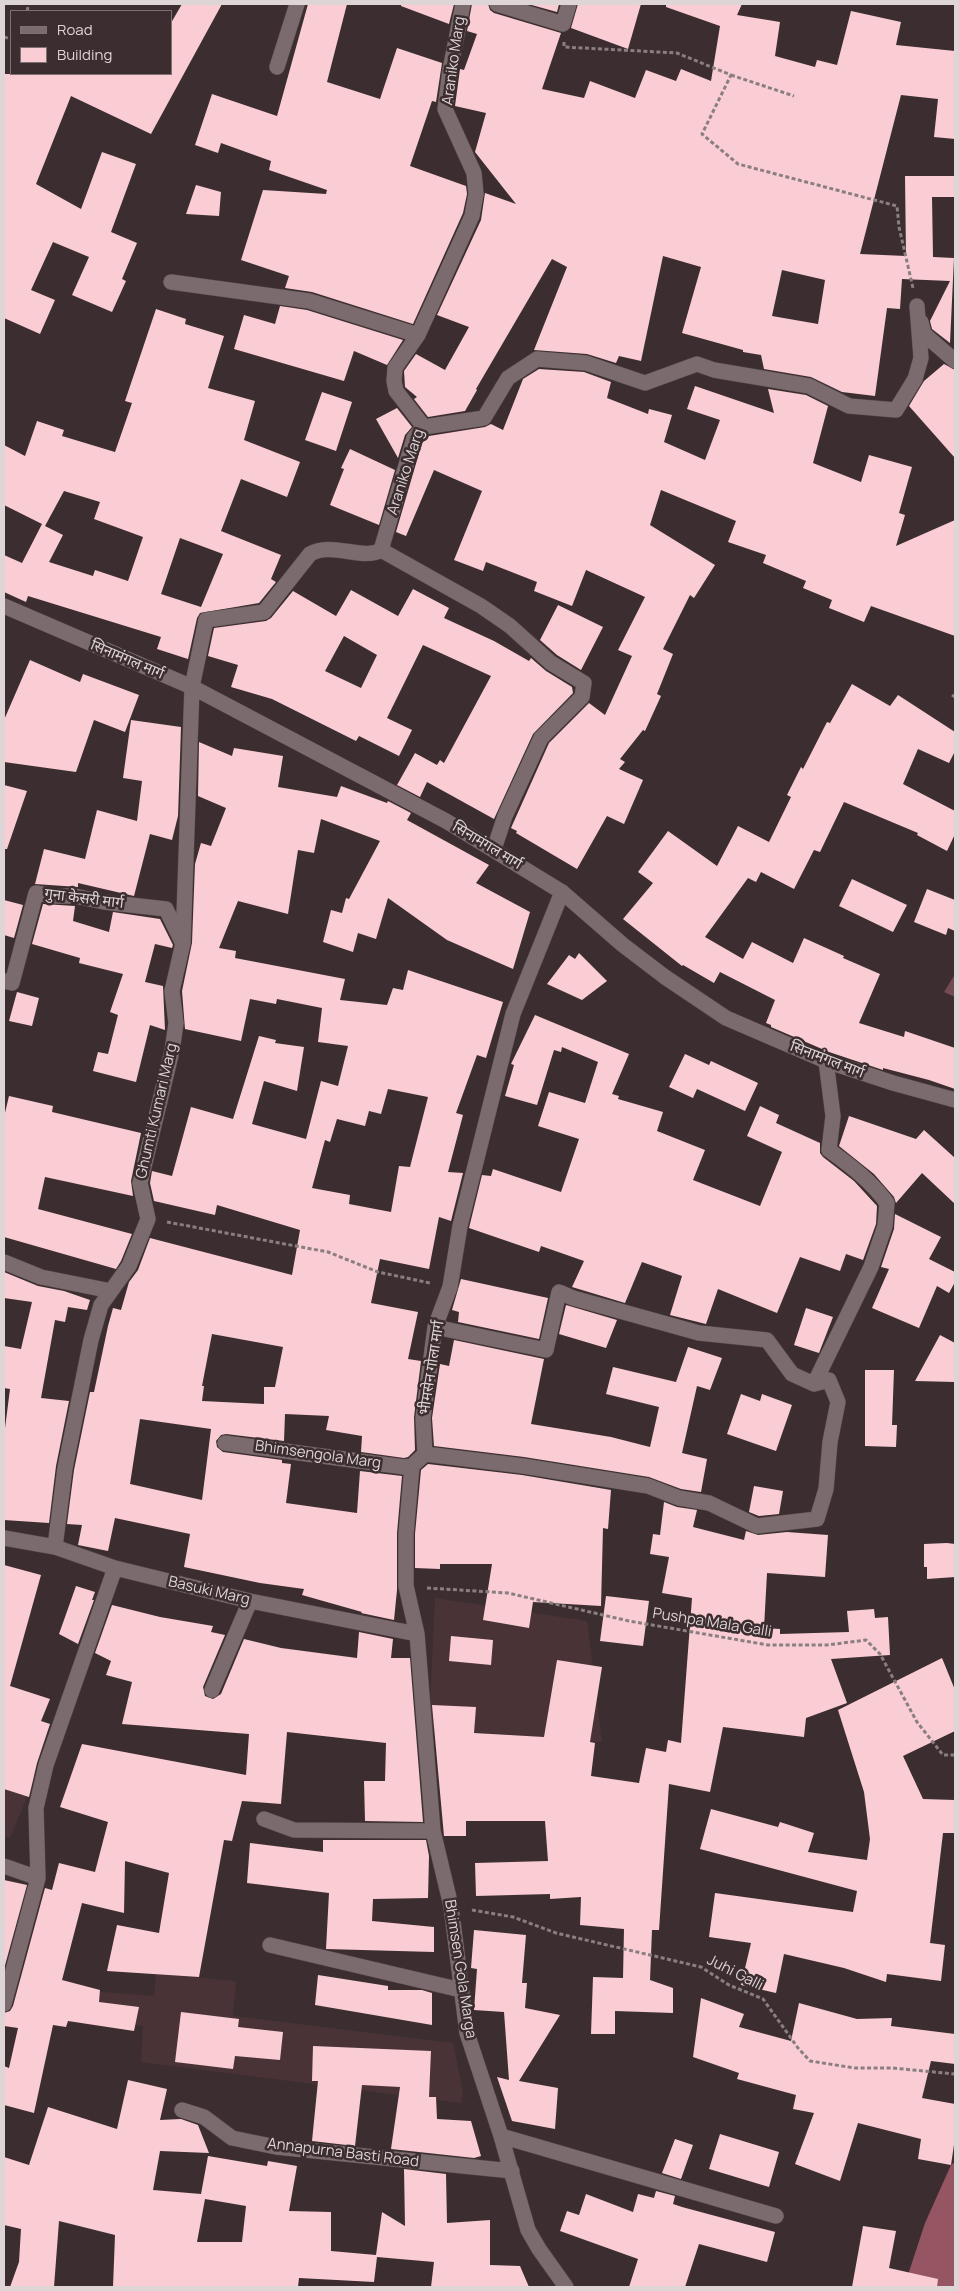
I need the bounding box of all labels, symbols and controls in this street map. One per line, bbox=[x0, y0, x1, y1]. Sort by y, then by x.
legend bbox=[10, 10, 172, 75]
street label: Araniko Marg bbox=[439, 15, 469, 107]
text: Road bbox=[57, 19, 93, 40]
text: Building bbox=[57, 44, 112, 65]
street label: Araniko Marg bbox=[384, 427, 428, 517]
street label: सिनामंगल मार्ग bbox=[88, 636, 166, 684]
street label: सिनामंगल मार्ग bbox=[449, 818, 525, 874]
street label: गुना केसरी मार्ग bbox=[43, 885, 125, 913]
street label: सिनामंगल मार्ग bbox=[787, 1038, 867, 1082]
street label: Ghumti Kumari Marg bbox=[133, 1041, 181, 1181]
street label: भीमसेन गोला मार्ग bbox=[416, 1319, 448, 1417]
street label: Bhimsengola Marg bbox=[254, 1437, 382, 1473]
street label: Basuki Marg bbox=[166, 1573, 252, 1609]
street label: Pushpa Mala Galli bbox=[651, 1605, 773, 1641]
street label: Bhimsen Gola Marga bbox=[440, 1898, 480, 2040]
street label: Juhi Galli bbox=[704, 1951, 766, 1995]
street label: Annapurna Basti Road bbox=[266, 2135, 420, 2171]

